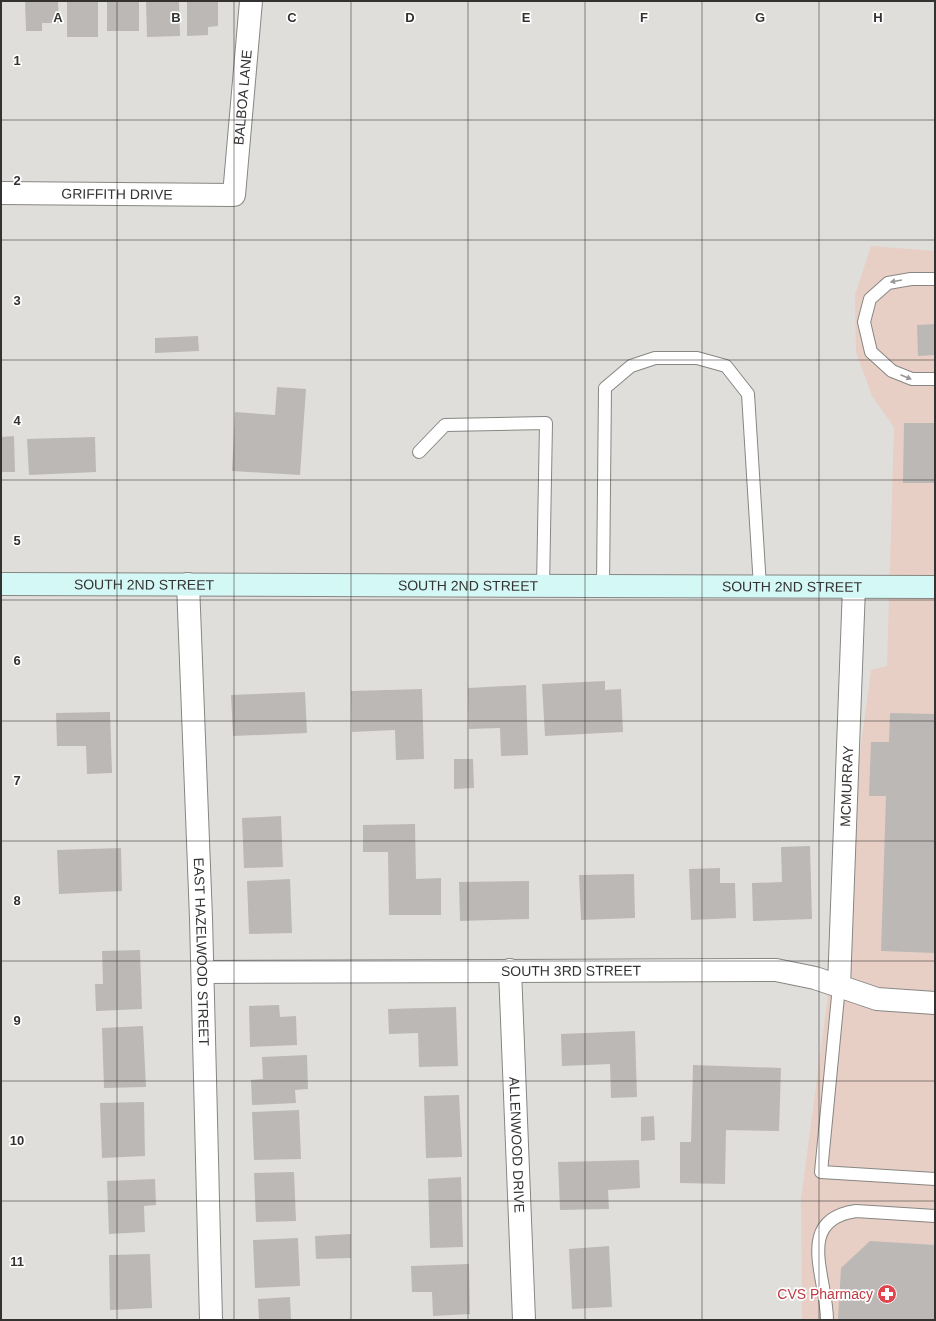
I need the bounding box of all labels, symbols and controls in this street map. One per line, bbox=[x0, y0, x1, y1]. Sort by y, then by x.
text: A bbox=[53, 10, 63, 25]
text: B bbox=[171, 10, 181, 25]
text: C bbox=[287, 10, 297, 25]
text: D bbox=[405, 10, 415, 25]
text: E bbox=[522, 10, 531, 25]
text: F bbox=[640, 10, 648, 25]
text: G bbox=[755, 10, 765, 25]
text: H bbox=[873, 10, 883, 25]
street label: BALBOA LANE bbox=[230, 49, 255, 146]
text: 1 bbox=[13, 53, 21, 68]
text: 2 bbox=[13, 173, 21, 188]
street label: GRIFFITH DRIVE bbox=[61, 186, 173, 202]
one-way arrow bbox=[890, 278, 902, 284]
text: 3 bbox=[13, 293, 21, 308]
one-way arrow bbox=[900, 374, 912, 380]
text: 4 bbox=[13, 413, 21, 428]
text: 5 bbox=[13, 533, 21, 548]
street label: SOUTH 2ND STREET bbox=[74, 576, 215, 593]
street label: SOUTH 2ND STREET bbox=[398, 577, 539, 594]
street label: SOUTH 2ND STREET bbox=[722, 578, 863, 595]
text: 6 bbox=[13, 653, 21, 668]
street label: MCMURRAY bbox=[837, 744, 856, 827]
text: 7 bbox=[13, 773, 21, 788]
street label: EAST HAZELWOOD STREET bbox=[191, 857, 212, 1047]
text: 8 bbox=[13, 893, 21, 908]
street label: SOUTH 3RD STREET bbox=[501, 962, 642, 979]
text: 9 bbox=[13, 1013, 21, 1028]
street label: ALLENWOOD DRIVE bbox=[506, 1076, 528, 1213]
text: 10 bbox=[10, 1133, 24, 1148]
text: 11 bbox=[10, 1254, 24, 1269]
pharmacy icon: CVS Pharmacy bbox=[876, 1283, 898, 1305]
place label: CVS Pharmacy bbox=[777, 1286, 873, 1302]

